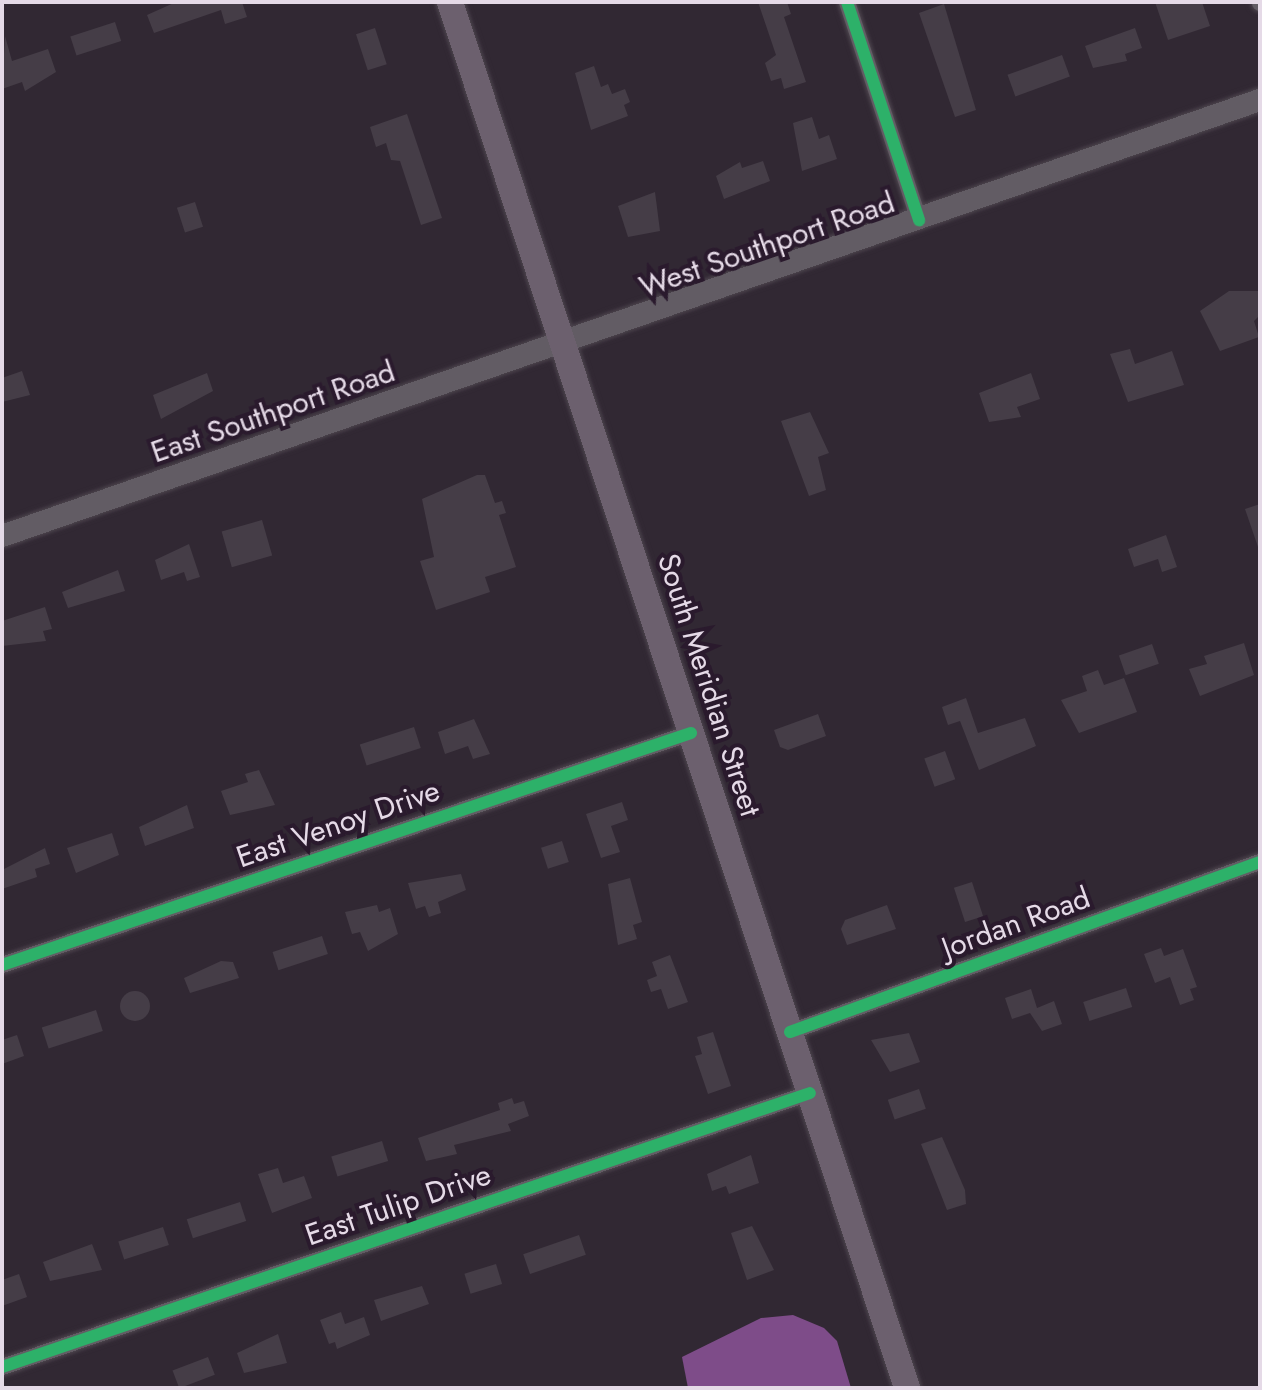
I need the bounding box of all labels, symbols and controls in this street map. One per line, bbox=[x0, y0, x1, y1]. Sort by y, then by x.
street label: West Southport Road bbox=[635, 184, 899, 306]
street label: East Southport Road bbox=[146, 353, 400, 471]
street label: South Meridian Street bbox=[650, 549, 768, 821]
street label: East Venoy Drive bbox=[232, 772, 444, 876]
street label: Jordan Road bbox=[937, 880, 1095, 966]
street label: East Tulip Drive bbox=[300, 1156, 496, 1254]

